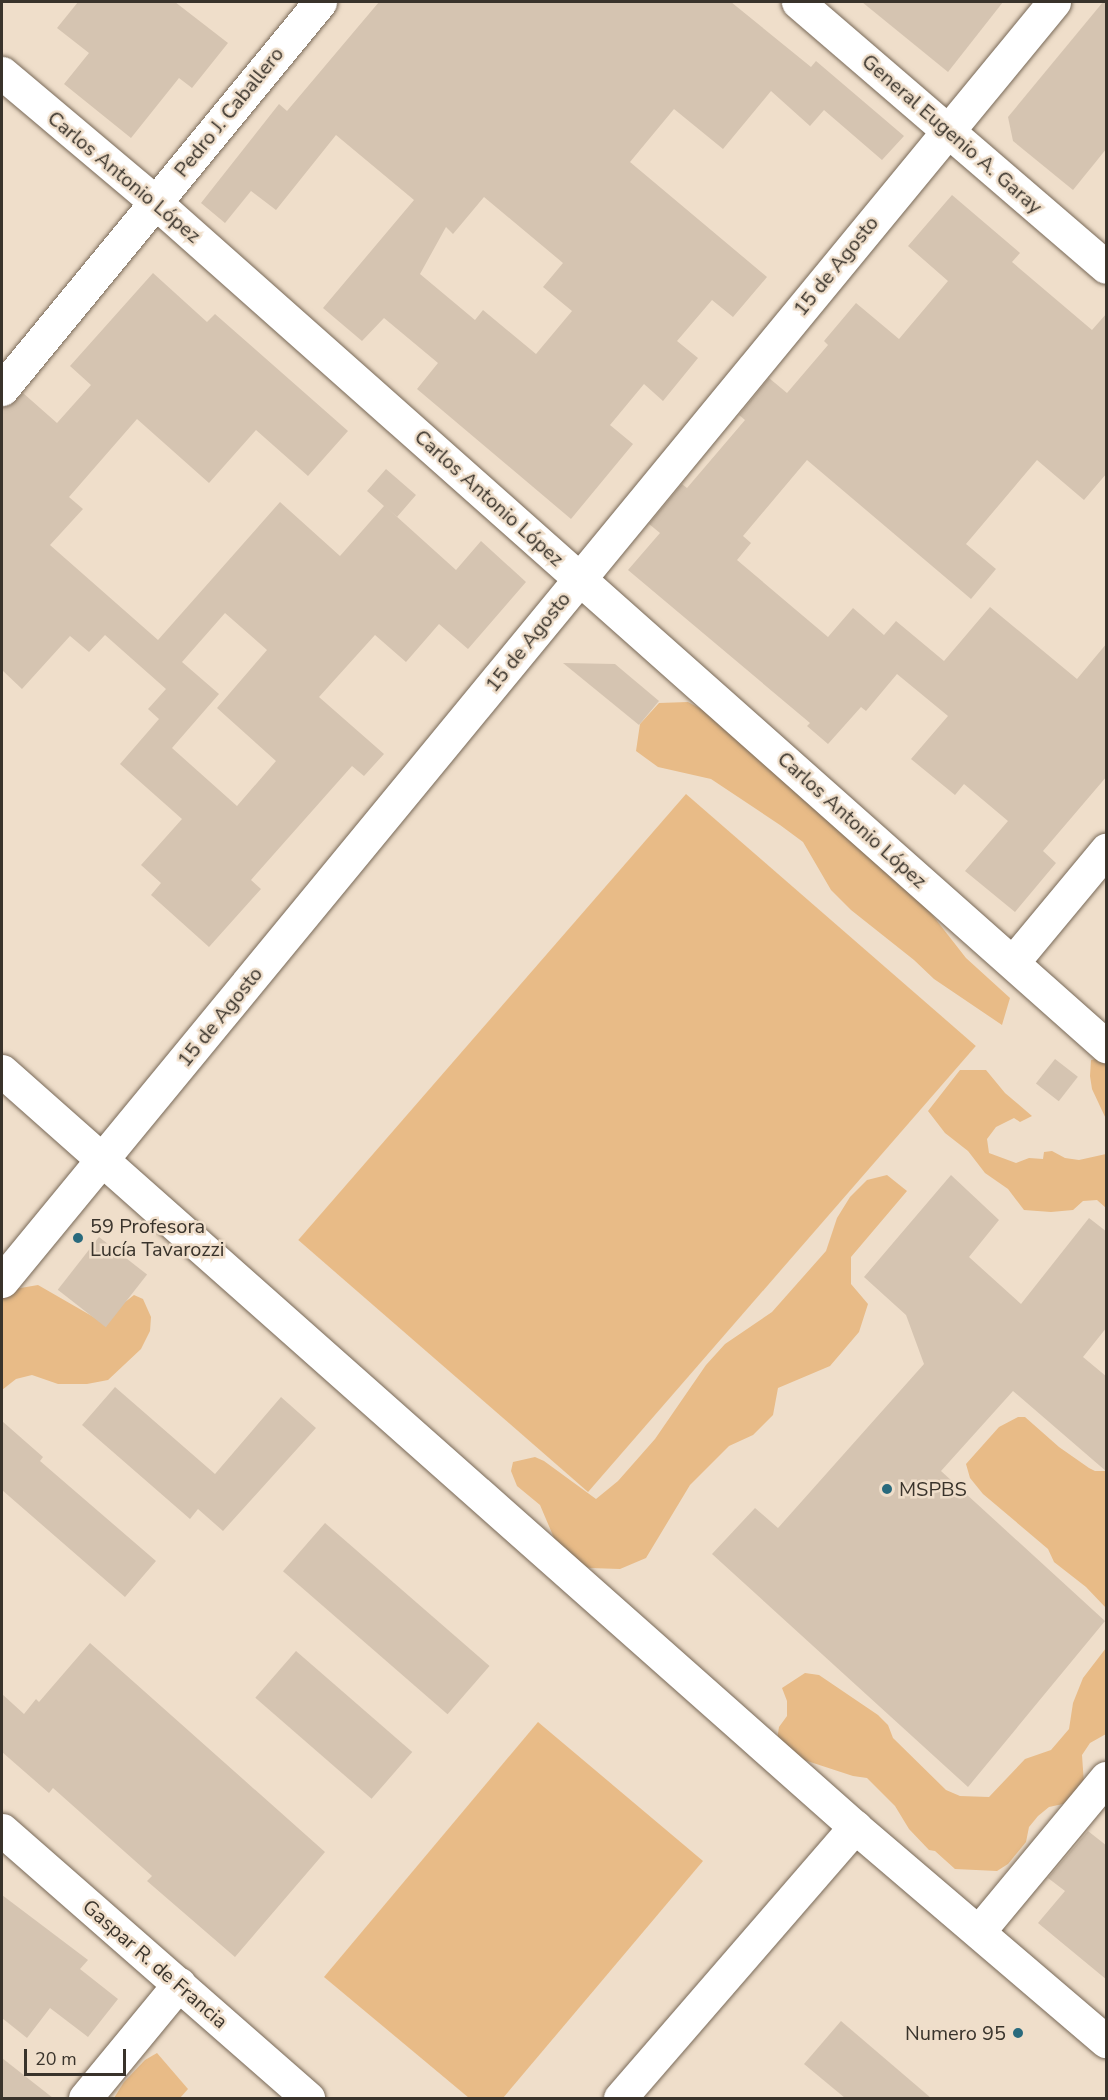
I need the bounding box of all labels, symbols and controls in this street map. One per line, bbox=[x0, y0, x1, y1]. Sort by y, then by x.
street label: Pedro J. Caballero bbox=[169, 42, 289, 182]
street label: General Eugenio A. Garay bbox=[857, 49, 1047, 219]
street label: Carlos Antonio López bbox=[43, 106, 205, 248]
street label: 15 de Agosto bbox=[788, 211, 884, 321]
street label: Carlos Antonio López bbox=[410, 425, 568, 571]
street label: 15 de Agosto bbox=[480, 587, 576, 697]
street label: Carlos Antonio López bbox=[773, 747, 931, 893]
street label: 15 de Agosto bbox=[172, 962, 268, 1072]
place label: 59 Profesora Lucía Tavarozzi bbox=[90, 1214, 224, 1261]
marker: 59 Profesora Lucía Tavarozzi bbox=[71, 1231, 85, 1245]
place label: MSPBS bbox=[899, 1477, 967, 1501]
marker: MSPBS bbox=[880, 1482, 894, 1496]
street label: Gaspar R. de Francia bbox=[78, 1895, 232, 2033]
place label: Numero 95 bbox=[905, 2021, 1006, 2045]
marker: Numero 95 bbox=[1011, 2026, 1025, 2040]
scale bar bbox=[27, 2037, 129, 2075]
text: 20 m bbox=[35, 2047, 77, 2071]

